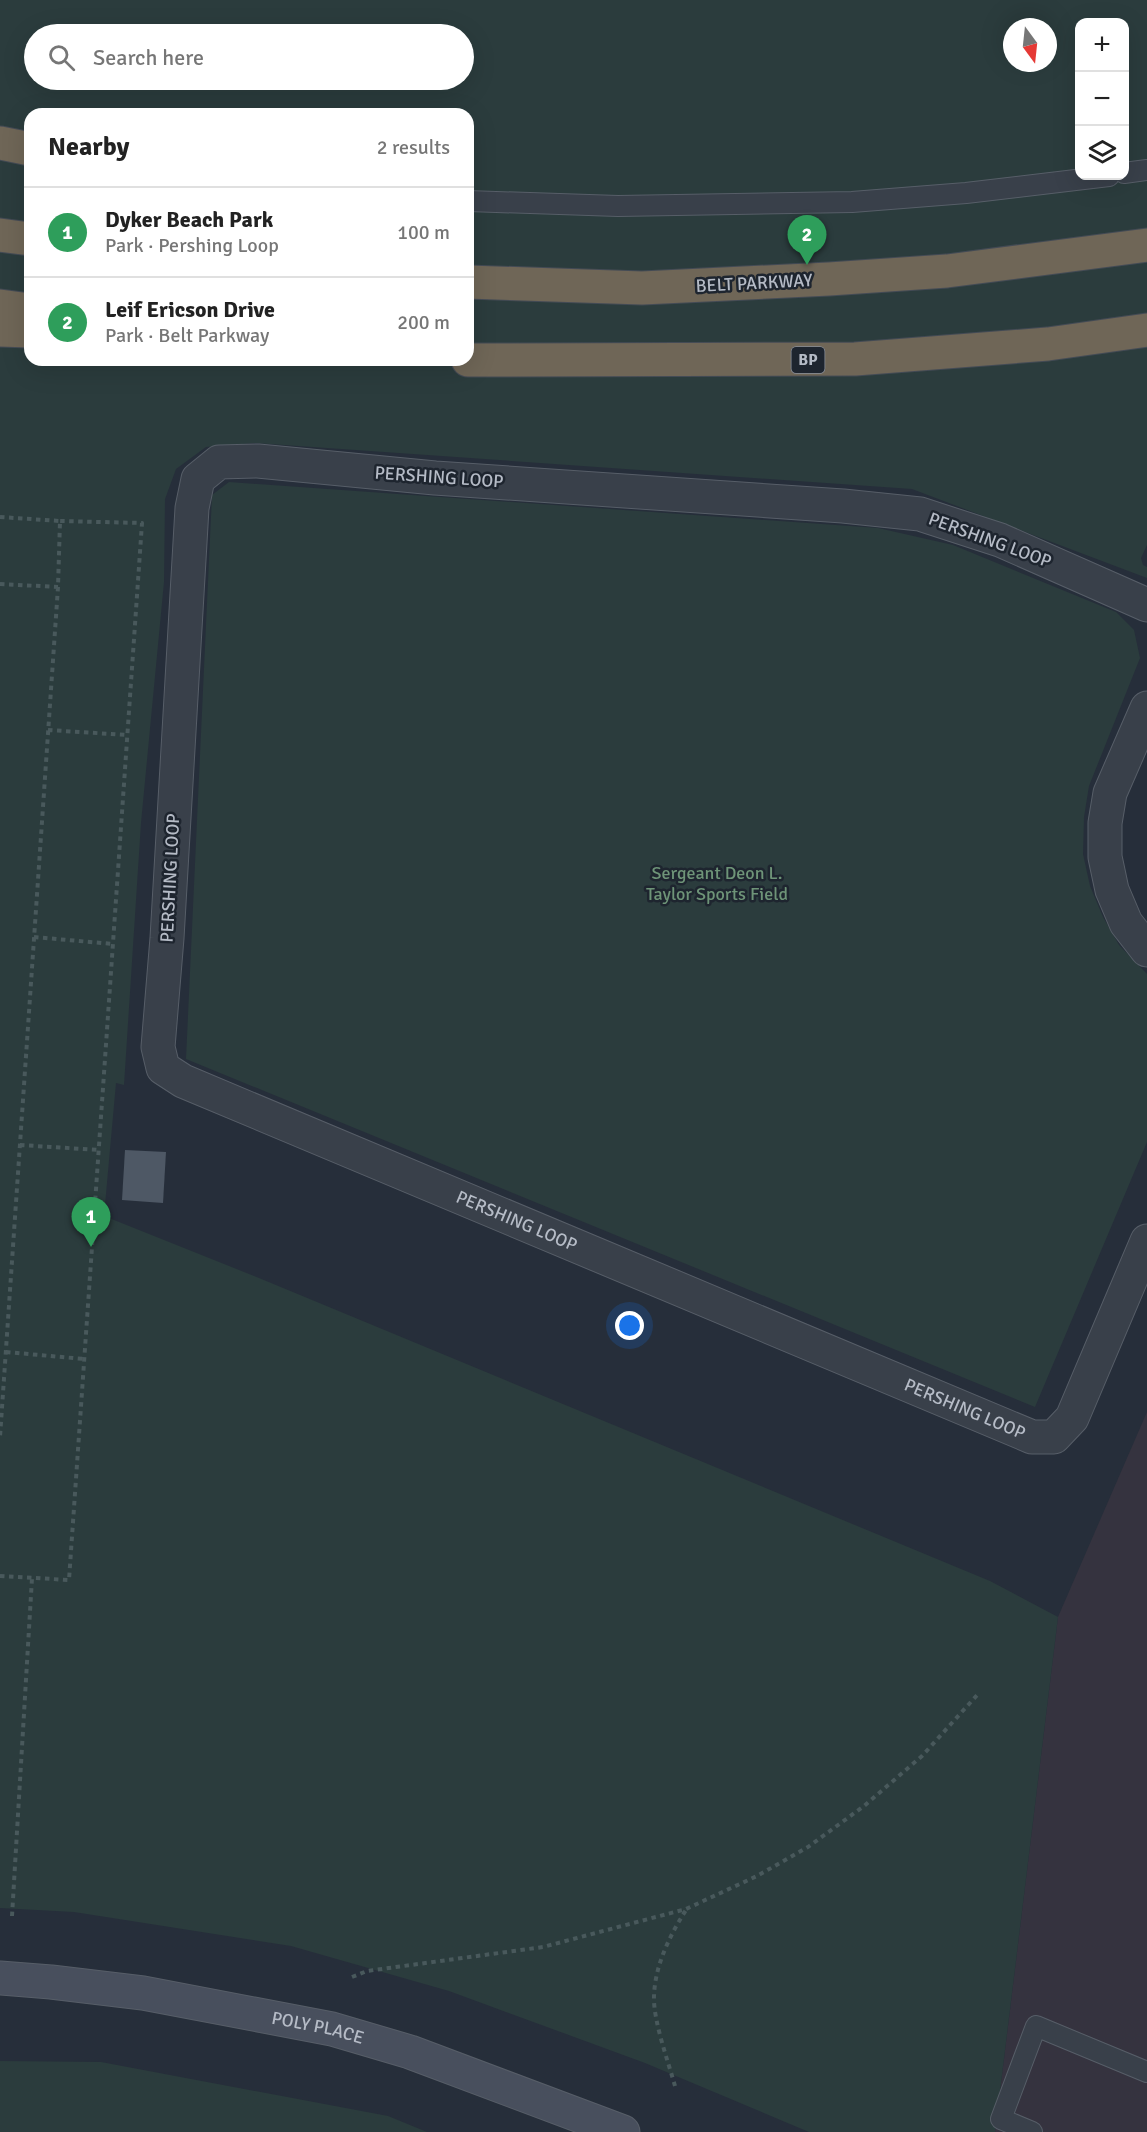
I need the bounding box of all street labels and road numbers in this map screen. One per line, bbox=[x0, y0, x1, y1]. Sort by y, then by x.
street label: BELT PARKWAY bbox=[695, 269, 813, 297]
road number: BP bbox=[792, 347, 824, 373]
street label: PERSHING LOOP bbox=[374, 462, 504, 492]
street label: PERSHING LOOP bbox=[926, 508, 1054, 572]
street label: PERSHING LOOP bbox=[156, 813, 184, 943]
street label: PERSHING LOOP bbox=[453, 1186, 581, 1256]
street label: PERSHING LOOP bbox=[901, 1374, 1029, 1444]
street label: POLY PLACE bbox=[270, 2007, 367, 2049]

